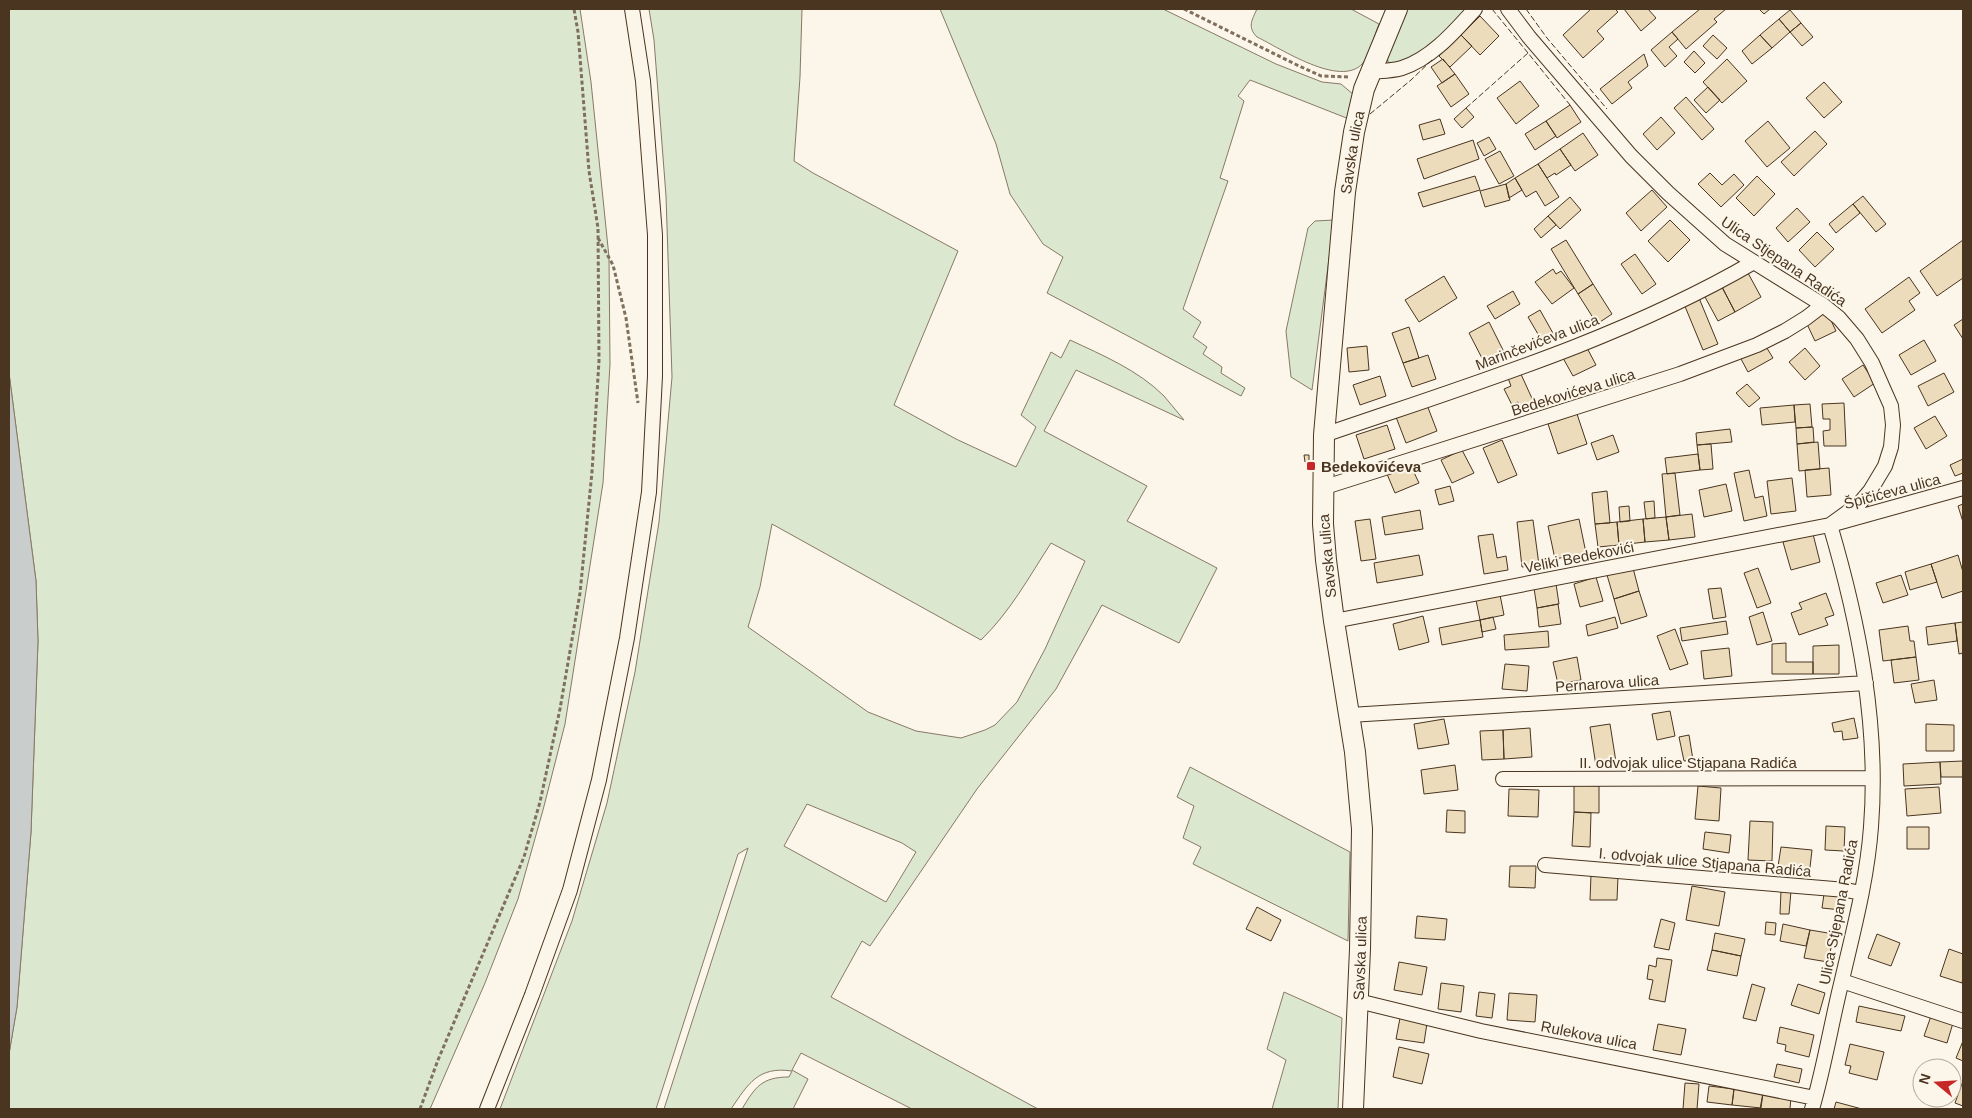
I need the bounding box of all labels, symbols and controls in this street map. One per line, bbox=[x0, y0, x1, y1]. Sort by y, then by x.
street label: Savska ulica bbox=[1336, 108, 1367, 195]
street label: Ulica Stjepana Radića bbox=[1718, 213, 1850, 310]
street label: Marinčevićeva ulica bbox=[1473, 310, 1602, 373]
street label: Bedekovićeva ulica bbox=[1509, 365, 1638, 419]
place label: Bedekovićeva bbox=[1321, 458, 1422, 475]
marker: Bedekovićeva bbox=[1305, 460, 1317, 472]
street label: Špičićeva ulica bbox=[1842, 470, 1943, 512]
street label: Savska ulica bbox=[1315, 513, 1339, 599]
street label: Veliki Bedekovići bbox=[1523, 538, 1635, 576]
street label: Pernarova ulica bbox=[1554, 671, 1660, 695]
street label: II. odvojak ulice Stjapana Radića bbox=[1579, 754, 1797, 771]
street label: Ulica Stjepana Radića bbox=[1816, 837, 1861, 986]
street label: I. odvojak ulice Stjapana Radića bbox=[1598, 844, 1813, 880]
street label: Savska ulica bbox=[1349, 915, 1369, 1001]
street label: Rulekova ulica bbox=[1539, 1017, 1639, 1053]
north arrow bbox=[1912, 1058, 1962, 1108]
text: N bbox=[1915, 1072, 1934, 1086]

